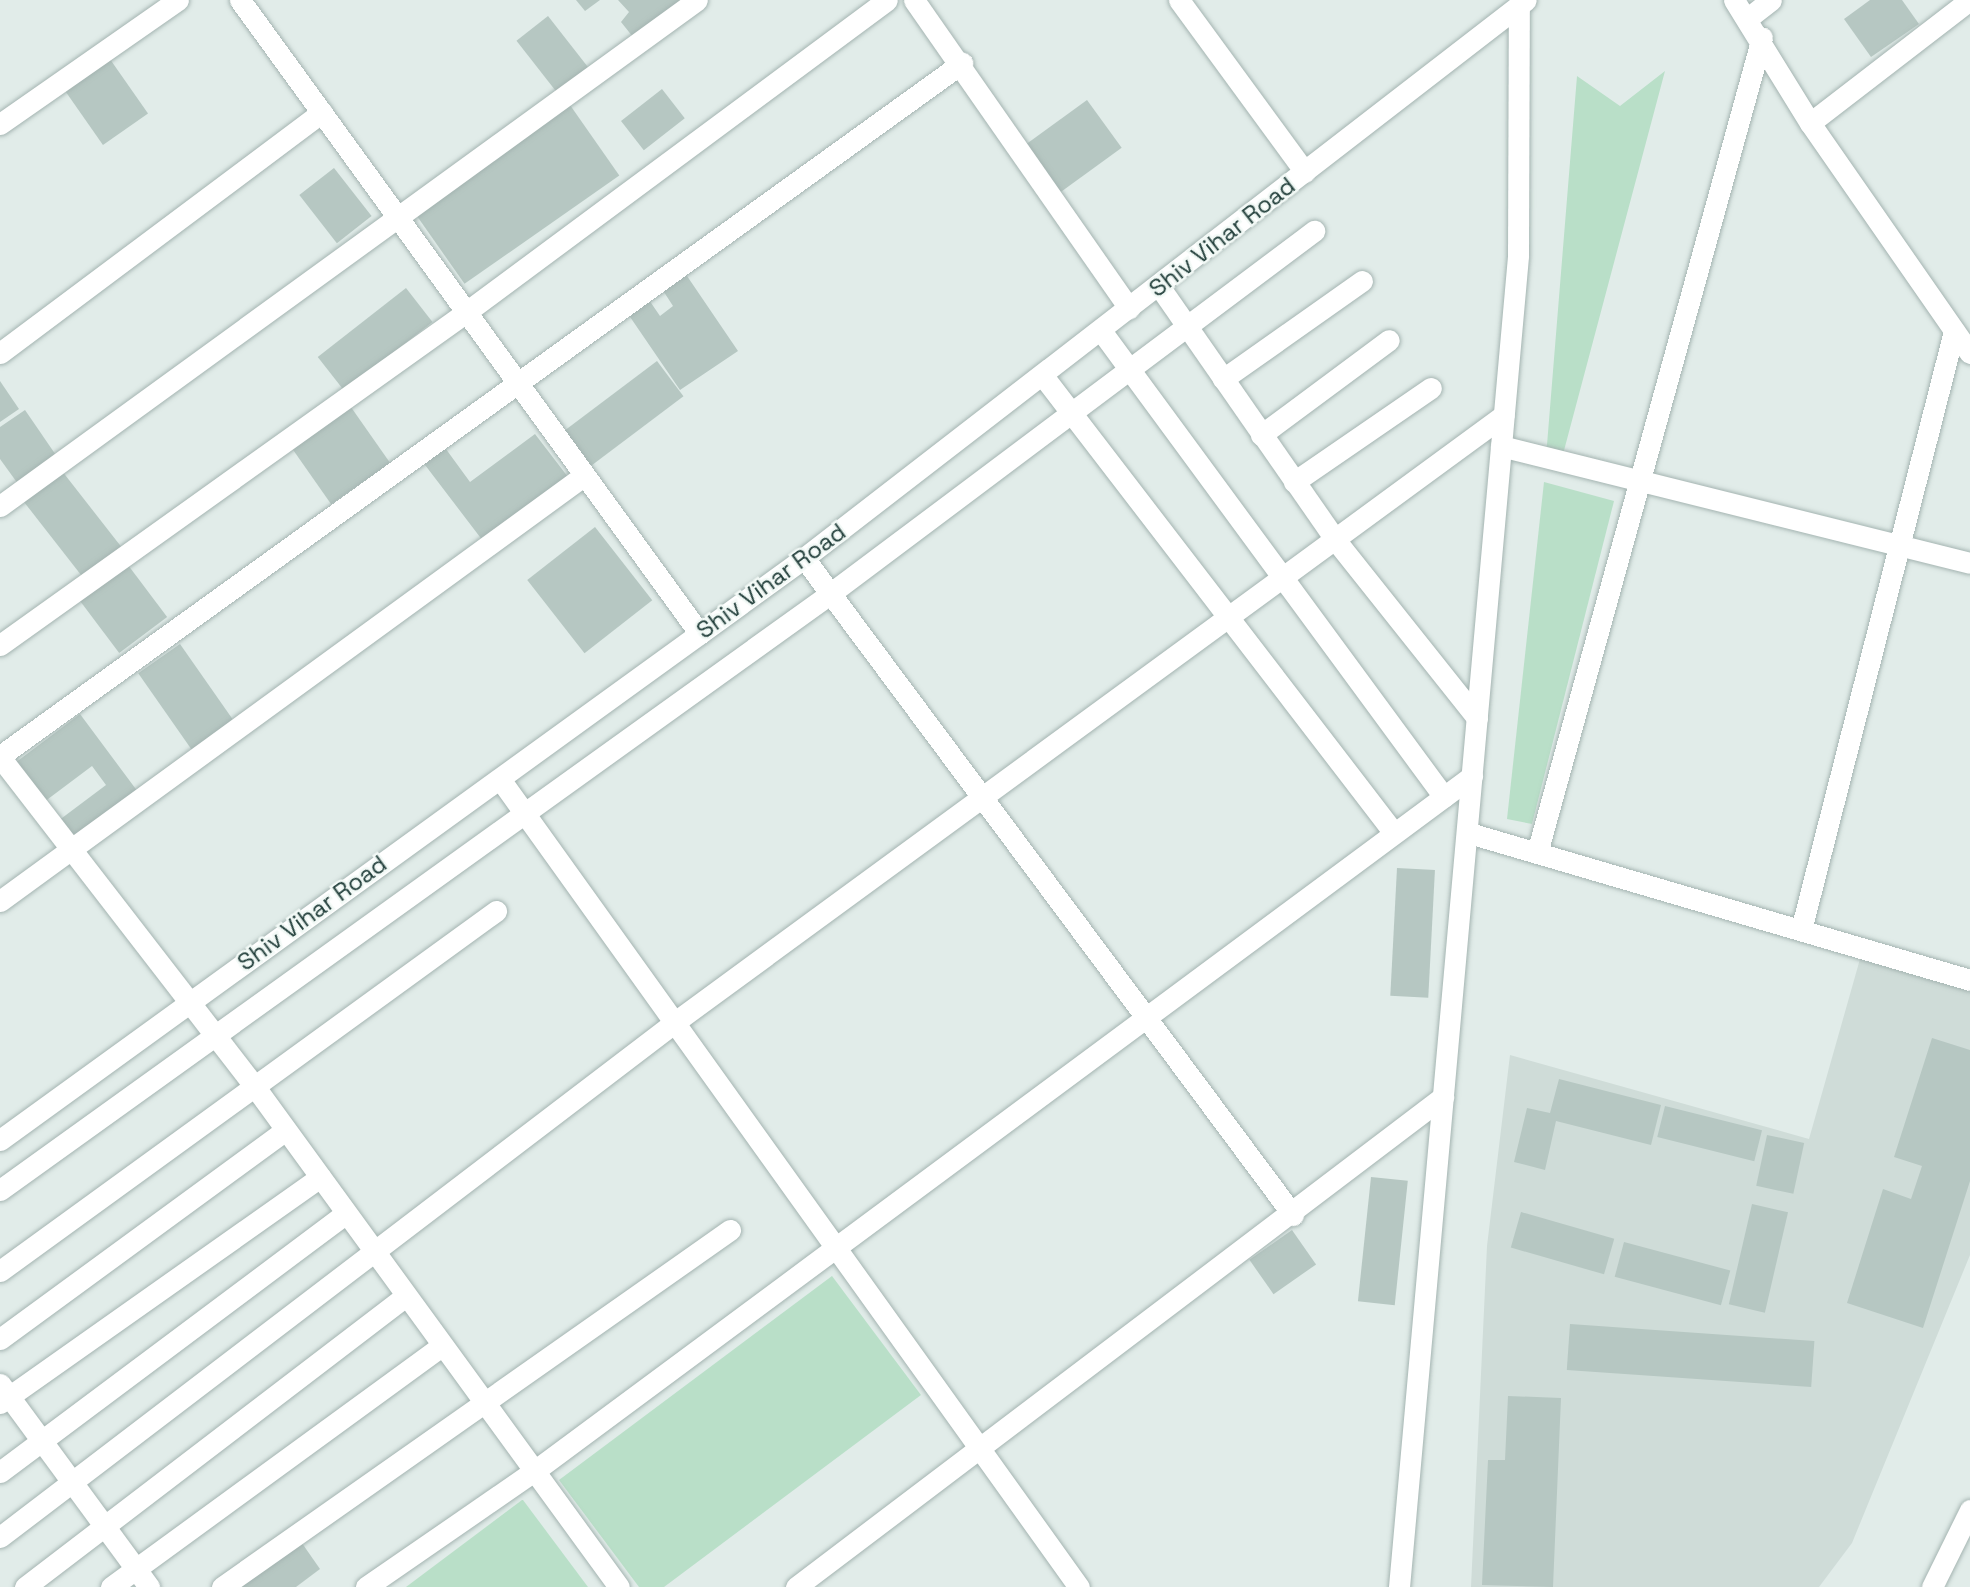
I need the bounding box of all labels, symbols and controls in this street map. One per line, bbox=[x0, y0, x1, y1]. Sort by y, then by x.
street label: Shiv Vihar Road bbox=[1143, 171, 1301, 303]
street label: Shiv Vihar Road bbox=[691, 517, 851, 645]
street label: Shiv Vihar Road bbox=[232, 849, 392, 977]

